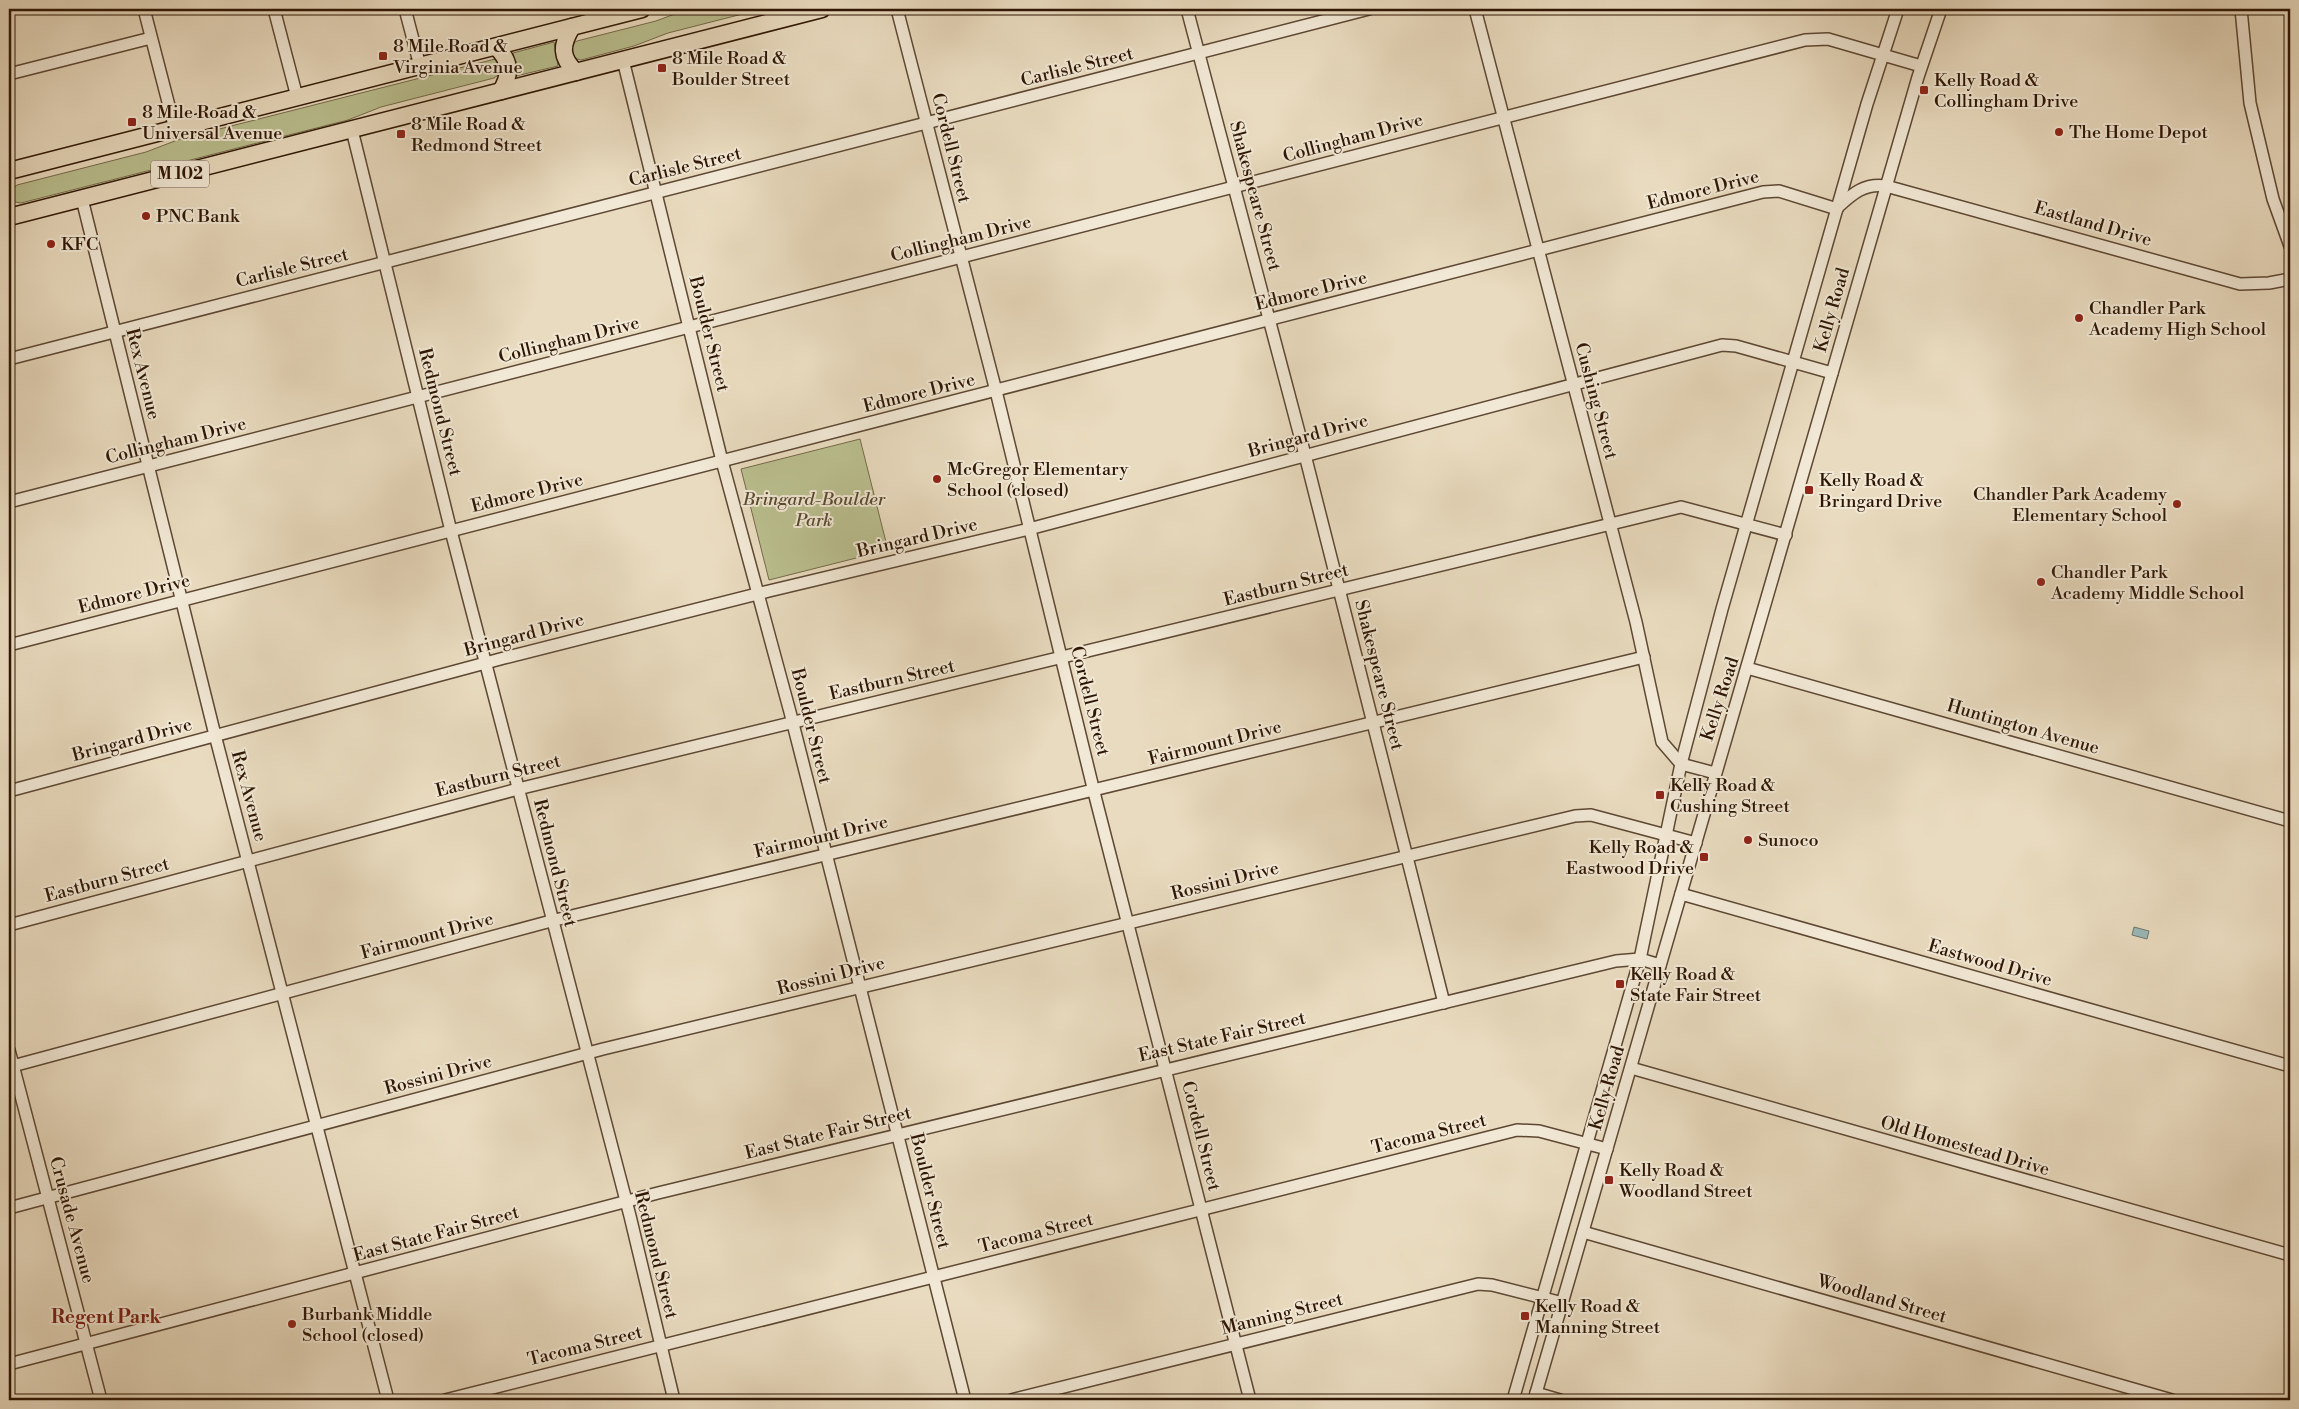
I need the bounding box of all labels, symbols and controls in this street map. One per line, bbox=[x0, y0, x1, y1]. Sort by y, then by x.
place label: 8 Mile Road & Virginia Avenue bbox=[392, 35, 523, 79]
street label: Carlisle Street bbox=[1018, 42, 1136, 92]
place label: 8 Mile Road & Boulder Street bbox=[671, 47, 791, 91]
marker: 8 Mile Road & Virginia Avenue bbox=[377, 50, 389, 62]
marker: 8 Mile Road & Boulder Street bbox=[656, 62, 668, 74]
place label: Kelly Road & Collingham Drive bbox=[1934, 69, 2078, 113]
marker: Kelly Road & Collingham Drive bbox=[1918, 84, 1930, 96]
street label: Cordell Street bbox=[926, 91, 976, 206]
place label: 8 Mile Road & Universal Avenue bbox=[142, 101, 282, 145]
street label: Collingham Drive bbox=[1280, 108, 1426, 168]
place label: 8 Mile Road & Redmond Street bbox=[411, 113, 543, 157]
marker: 8 Mile Road & Universal Avenue bbox=[126, 116, 138, 128]
street label: Shakespeare Street bbox=[1224, 118, 1286, 274]
place label: The Home Depot bbox=[2069, 121, 2208, 144]
marker: The Home Depot bbox=[2053, 126, 2065, 138]
marker: 8 Mile Road & Redmond Street bbox=[395, 128, 407, 140]
street label: Carlisle Street bbox=[626, 142, 744, 192]
road number: M 102 bbox=[151, 160, 209, 188]
street label: Edmore Drive bbox=[1645, 165, 1761, 215]
street label: Eastland Drive bbox=[2032, 196, 2154, 252]
place label: PNC Bank bbox=[156, 205, 241, 228]
marker: PNC Bank bbox=[140, 210, 152, 222]
street label: Collingham Drive bbox=[888, 210, 1034, 268]
place label: KFC bbox=[61, 233, 98, 256]
marker: KFC bbox=[45, 238, 57, 250]
street label: Carlisle Street bbox=[233, 243, 351, 293]
street label: Kelly Road bbox=[1809, 264, 1855, 355]
street label: Edmore Drive bbox=[1253, 266, 1369, 316]
street label: Boulder Street bbox=[683, 273, 735, 395]
place label: Chandler Park Academy High School bbox=[2088, 297, 2267, 341]
street label: Collingham Drive bbox=[496, 311, 642, 369]
marker: Chandler Park Academy High School bbox=[2073, 312, 2085, 324]
street label: Rex Avenue bbox=[121, 326, 165, 422]
street label: Cushing Street bbox=[1569, 340, 1623, 462]
street label: Redmond Street bbox=[413, 346, 467, 479]
street label: Edmore Drive bbox=[861, 368, 977, 418]
street label: Bringard Drive bbox=[1245, 409, 1371, 463]
street label: Collingham Drive bbox=[103, 412, 249, 470]
place label: McGregor Elementary School (closed) bbox=[947, 458, 1129, 502]
street label: Edmore Drive bbox=[469, 468, 585, 518]
place label: Kelly Road & Bringard Drive bbox=[1818, 469, 1942, 513]
marker: McGregor Elementary School (closed) bbox=[931, 473, 943, 485]
place label: Chandler Park Academy Elementary School bbox=[1973, 483, 2168, 527]
marker: Kelly Road & Bringard Drive bbox=[1803, 484, 1815, 496]
park label: Bringard-Boulder Park bbox=[742, 488, 886, 532]
marker: Chandler Park Academy Elementary School bbox=[2171, 498, 2183, 510]
street label: Bringard Drive bbox=[853, 513, 980, 563]
street label: Eastburn Street bbox=[1221, 558, 1352, 612]
place label: Chandler Park Academy Middle School bbox=[2050, 561, 2245, 605]
street label: Edmore Drive bbox=[76, 569, 192, 619]
marker: Chandler Park Academy Middle School bbox=[2035, 576, 2047, 588]
street label: Shakespeare Street bbox=[1349, 597, 1409, 753]
street label: Bringard Drive bbox=[461, 608, 587, 662]
street label: Cordell Street bbox=[1065, 644, 1115, 759]
street label: Kelly Road bbox=[1696, 653, 1745, 744]
street label: Eastburn Street bbox=[827, 654, 958, 706]
street label: Boulder Street bbox=[785, 665, 837, 787]
street label: Huntington Avenue bbox=[1944, 694, 2102, 760]
street label: Bringard Drive bbox=[69, 713, 195, 767]
street label: Fairmount Drive bbox=[1146, 715, 1284, 771]
street label: Rex Avenue bbox=[226, 748, 272, 844]
street label: Eastburn Street bbox=[433, 749, 564, 803]
place label: Kelly Road & Cushing Street bbox=[1670, 774, 1790, 818]
marker: Kelly Road & Cushing Street bbox=[1654, 789, 1666, 801]
street label: Redmond Street bbox=[528, 797, 582, 930]
street label: Fairmount Drive bbox=[752, 810, 890, 864]
place label: Sunoco bbox=[1758, 829, 1819, 852]
marker: Sunoco bbox=[1742, 834, 1754, 846]
place label: Kelly Road & Eastwood Drive bbox=[1566, 836, 1695, 880]
marker: Kelly Road & Eastwood Drive bbox=[1698, 851, 1710, 863]
street label: Eastburn Street bbox=[42, 852, 172, 908]
street label: Rossini Drive bbox=[1169, 856, 1281, 906]
street label: Fairmount Drive bbox=[358, 907, 496, 965]
street label: Eastwood Drive bbox=[1925, 934, 2055, 992]
street label: Rossini Drive bbox=[775, 951, 887, 1001]
place label: Kelly Road & State Fair Street bbox=[1630, 963, 1762, 1007]
marker: Kelly Road & State Fair Street bbox=[1614, 978, 1626, 990]
street label: East State Fair Street bbox=[1136, 1006, 1308, 1067]
street label: Kelly Road bbox=[1584, 1042, 1630, 1133]
street label: Rossini Drive bbox=[382, 1050, 494, 1100]
street label: Cordell Street bbox=[1176, 1079, 1226, 1194]
street label: East State Fair Street bbox=[742, 1101, 914, 1165]
street label: Tacoma Street bbox=[1369, 1108, 1489, 1159]
street label: Old Homestead Drive bbox=[1878, 1111, 2052, 1181]
street label: Boulder Street bbox=[904, 1130, 956, 1252]
street label: Crusade Avenue bbox=[44, 1154, 100, 1286]
place label: Kelly Road & Woodland Street bbox=[1618, 1159, 1753, 1203]
marker: Kelly Road & Woodland Street bbox=[1603, 1174, 1615, 1186]
street label: Redmond Street bbox=[629, 1189, 683, 1322]
street label: East State Fair Street bbox=[350, 1201, 522, 1267]
street label: Tacoma Street bbox=[976, 1207, 1096, 1258]
street label: Woodland Street bbox=[1814, 1269, 1950, 1329]
street label: Manning Street bbox=[1219, 1288, 1346, 1340]
place label: Kelly Road & Manning Street bbox=[1535, 1295, 1661, 1339]
place label: Burbank Middle School (closed) bbox=[301, 1303, 432, 1347]
district label: Regent Park bbox=[51, 1305, 161, 1329]
marker: Kelly Road & Manning Street bbox=[1519, 1310, 1531, 1322]
marker: Burbank Middle School (closed) bbox=[286, 1318, 298, 1330]
street label: Tacoma Street bbox=[525, 1320, 645, 1371]

